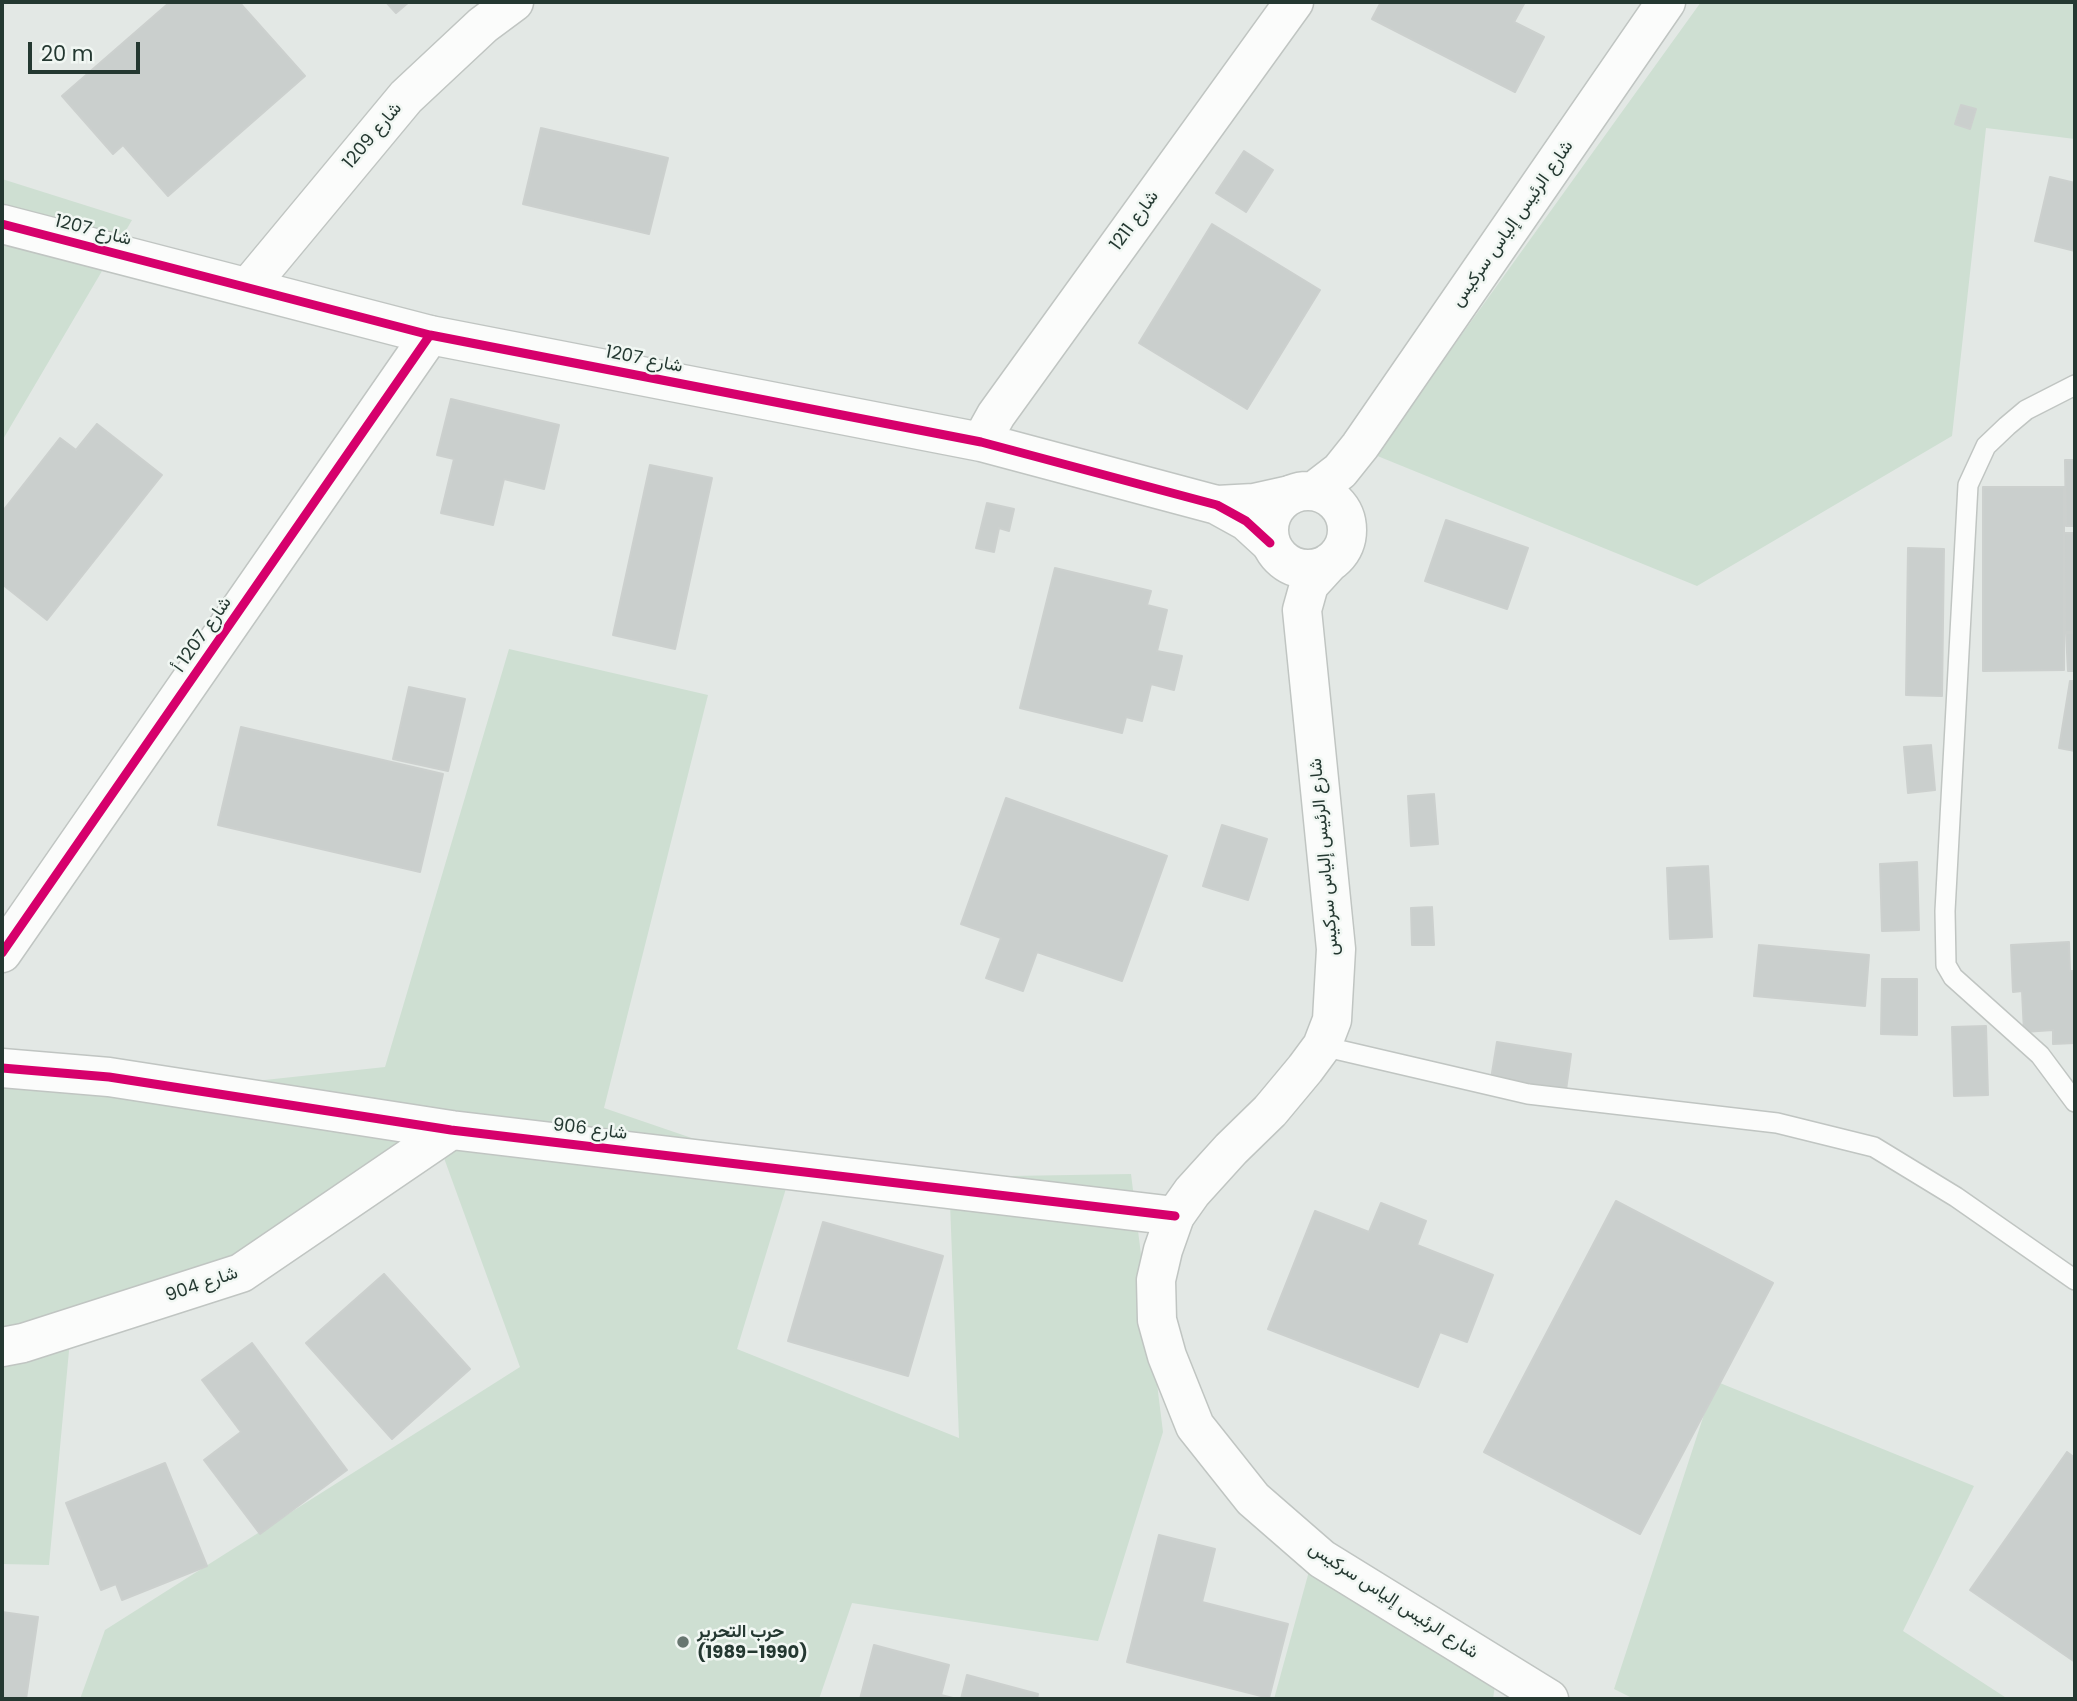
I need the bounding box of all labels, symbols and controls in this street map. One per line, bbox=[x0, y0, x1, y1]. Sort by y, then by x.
scale bar bbox=[32, 28, 144, 72]
text: 20 m bbox=[41, 39, 94, 68]
street label: شارع 1209 bbox=[339, 99, 407, 173]
street label: شارع الرئيس إلياس سركيس bbox=[1447, 137, 1579, 311]
street label: شارع 1211 bbox=[1106, 187, 1164, 255]
street label: شارع 1207 bbox=[52, 211, 134, 251]
street label: شارع 1207 bbox=[604, 342, 684, 378]
street label: شارع 1207 أ bbox=[169, 593, 237, 677]
street label: شارع الرئيس إلياس سركيس bbox=[1306, 757, 1344, 957]
street label: شارع 906 bbox=[551, 1115, 629, 1145]
street label: شارع 904 bbox=[163, 1263, 241, 1307]
street label: شارع الرئيس إلياس سركيس bbox=[1304, 1538, 1482, 1664]
place label: حرب التحرير (1989–1990) bbox=[697, 1621, 808, 1664]
marker: حرب التحرير (1989–1990) bbox=[675, 1634, 691, 1650]

